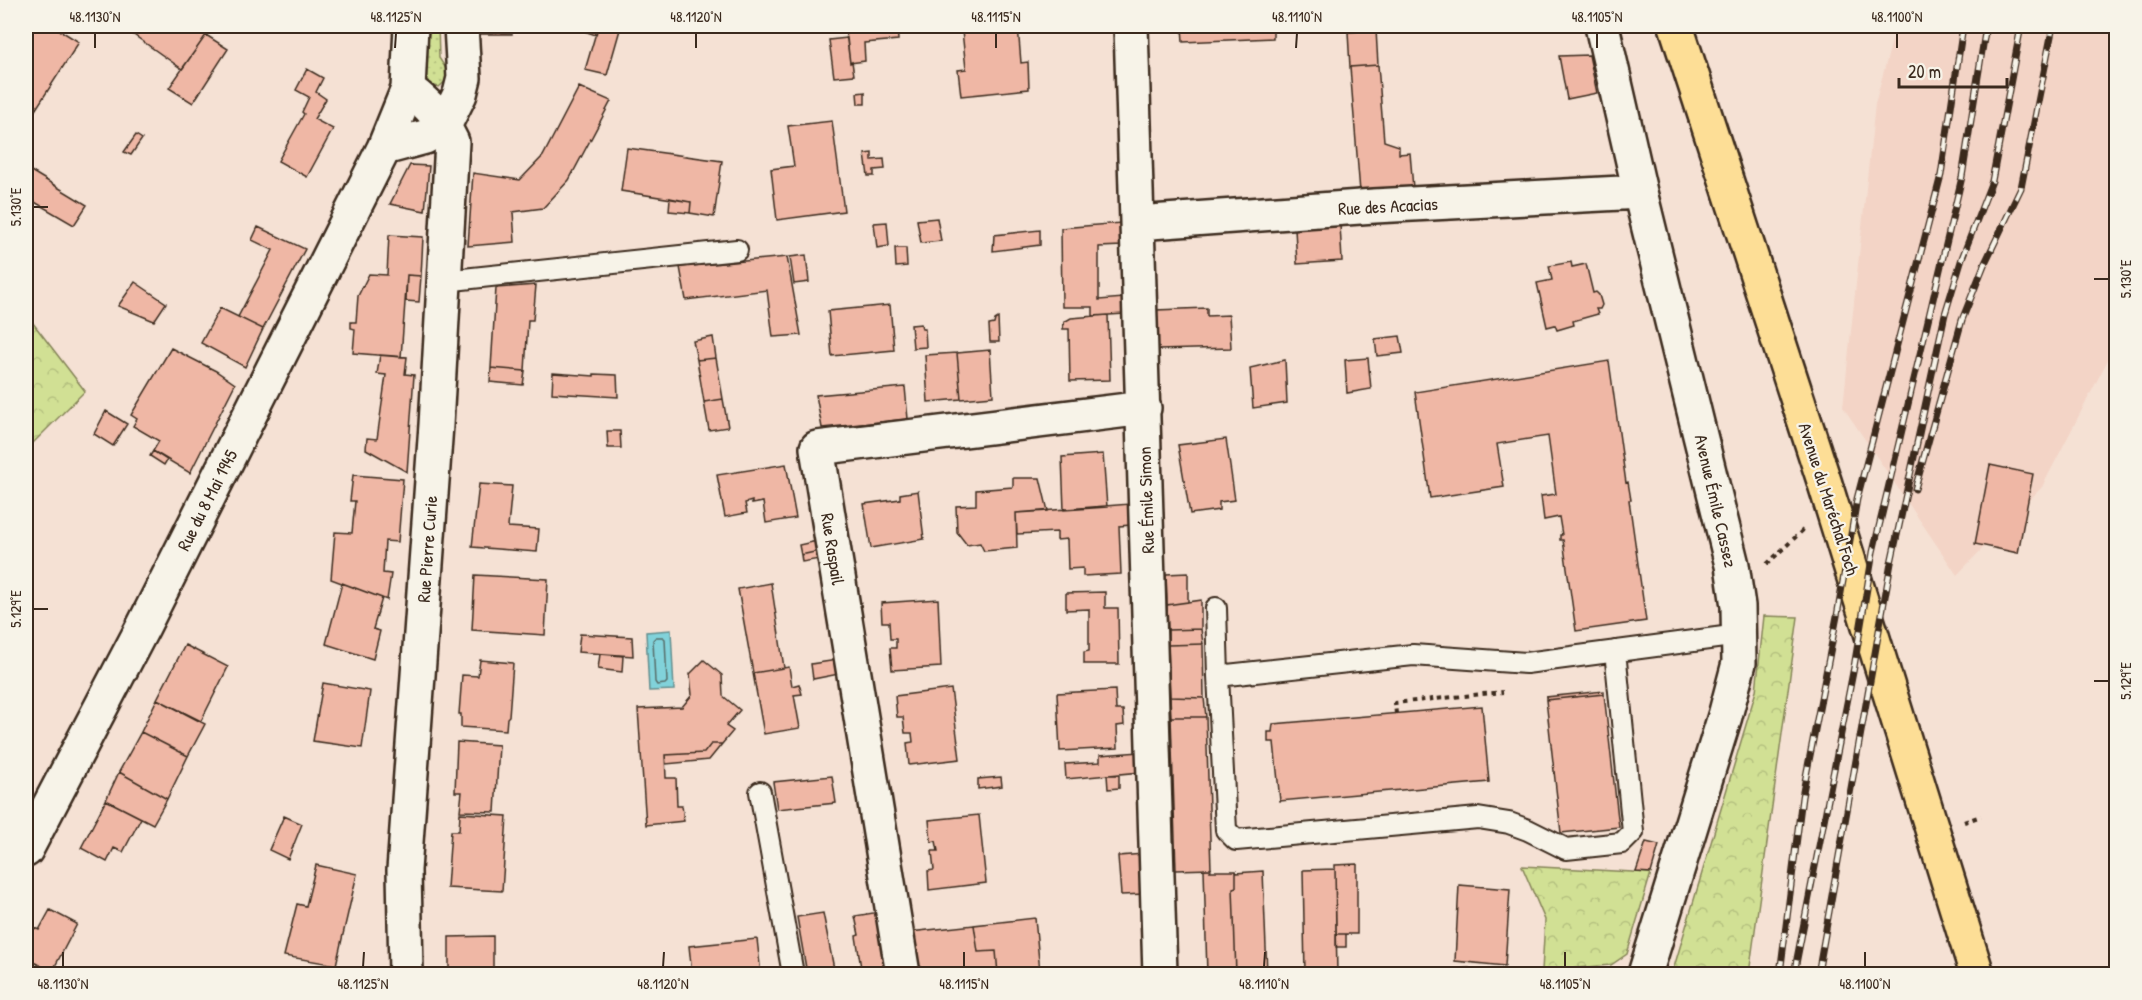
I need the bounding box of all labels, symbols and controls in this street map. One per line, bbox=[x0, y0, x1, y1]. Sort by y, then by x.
text: 48.1130°N bbox=[69, 6, 121, 27]
text: 48.1125°N bbox=[370, 6, 422, 27]
text: 48.1120°N bbox=[670, 6, 722, 27]
text: 48.1115°N bbox=[971, 6, 1021, 27]
text: 48.1110°N bbox=[1272, 6, 1322, 27]
text: 48.1105°N bbox=[1572, 6, 1622, 27]
text: 48.1100°N bbox=[1871, 6, 1923, 27]
scale bar bbox=[1899, 51, 2007, 89]
text: 20 m bbox=[1908, 59, 1941, 84]
text: 5.130°E bbox=[5, 187, 26, 226]
street label: Rue des Acacias bbox=[1338, 191, 1439, 221]
text: 5.130°E bbox=[2115, 259, 2136, 298]
street label: Avenue du Maréchal Foch bbox=[1793, 419, 1866, 579]
street label: Avenue Émile Cassez bbox=[1689, 432, 1744, 570]
street label: Rue du 8 Mai 1945 bbox=[171, 445, 243, 555]
street label: Rue Émile Simon bbox=[1132, 446, 1160, 554]
street label: Rue Pierre Curie bbox=[411, 495, 443, 603]
street label: Rue Raspail bbox=[815, 511, 851, 587]
text: 5.129°E bbox=[5, 590, 26, 628]
text: 5.129°E bbox=[2115, 662, 2136, 700]
text: 48.1130°N bbox=[37, 973, 89, 994]
text: 48.1125°N bbox=[337, 973, 389, 994]
text: 48.1120°N bbox=[637, 973, 689, 994]
text: 48.1115°N bbox=[939, 973, 989, 994]
text: 48.1110°N bbox=[1239, 973, 1289, 994]
text: 48.1105°N bbox=[1540, 973, 1590, 994]
text: 48.1100°N bbox=[1839, 973, 1891, 994]

